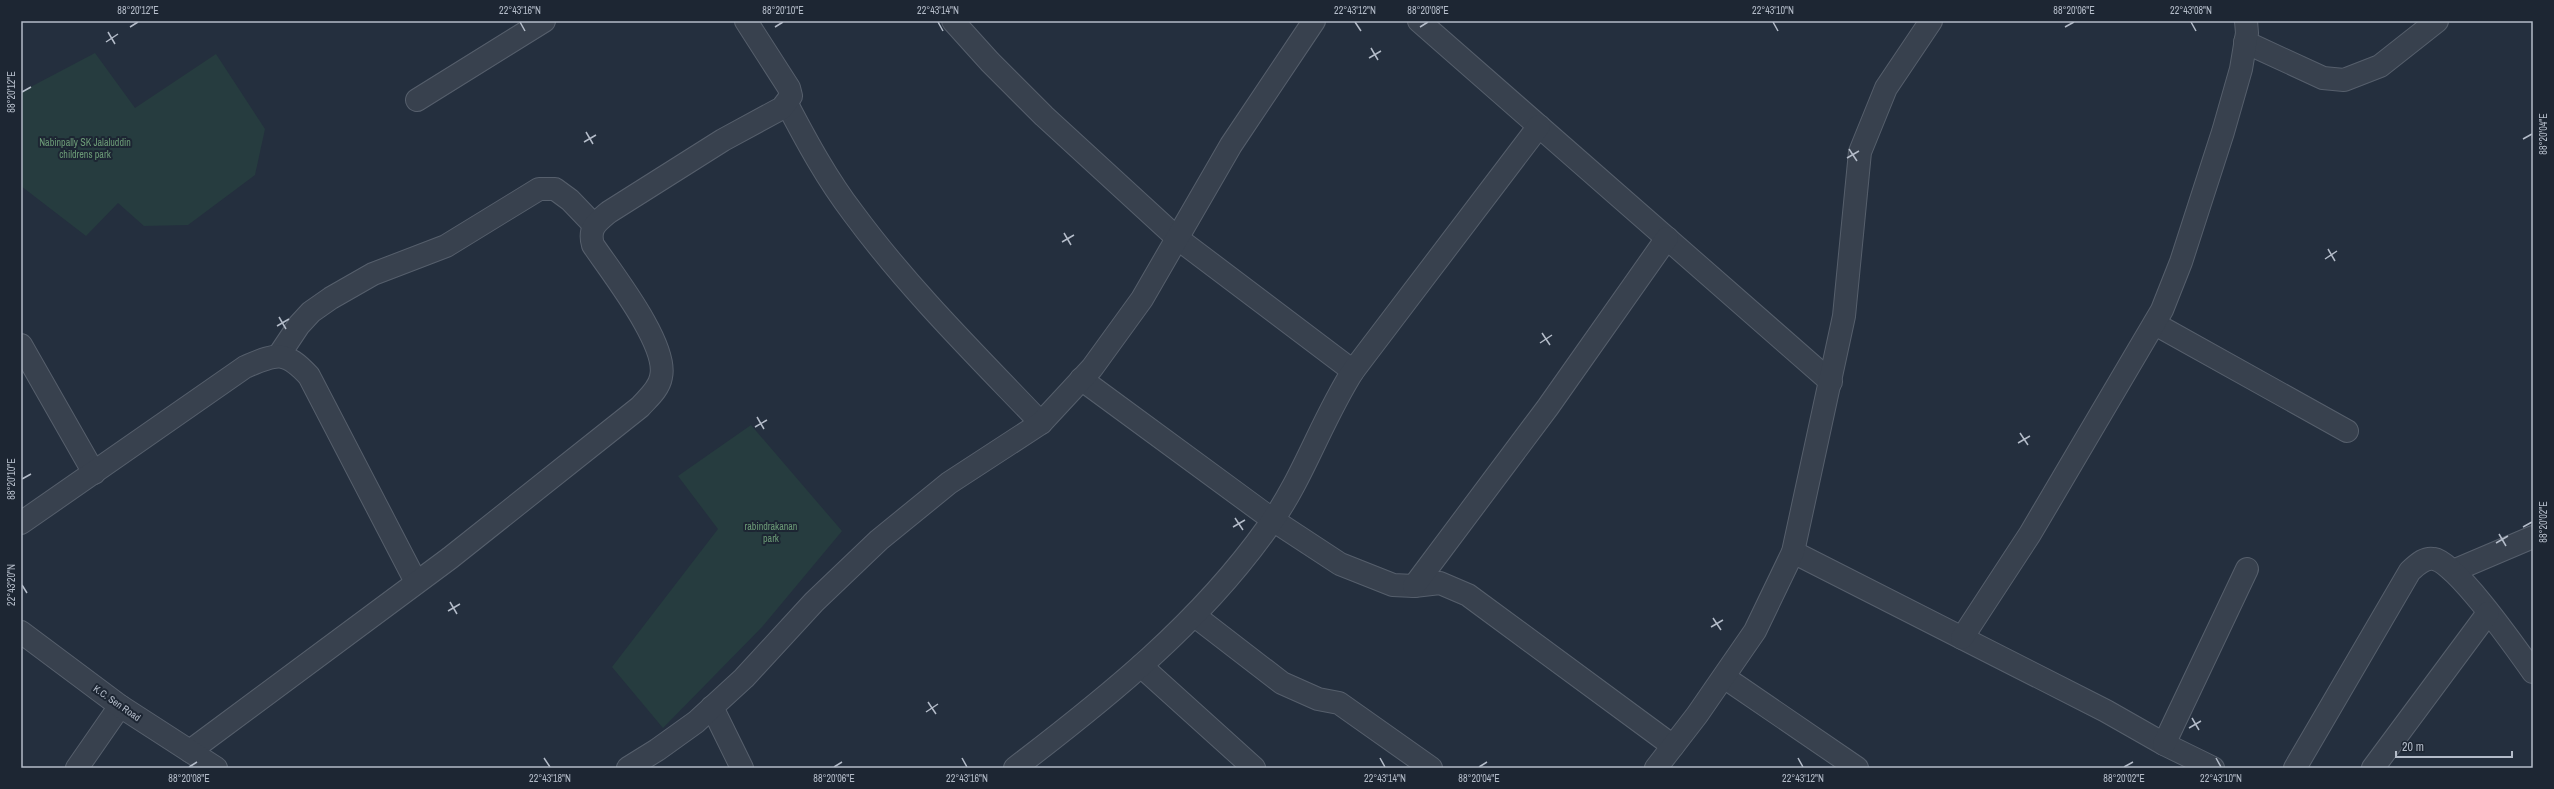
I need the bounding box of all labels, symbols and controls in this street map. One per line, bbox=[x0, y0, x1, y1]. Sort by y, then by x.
text: 88°20'12"E bbox=[117, 4, 159, 17]
text: 22°43'16"N bbox=[499, 4, 541, 17]
text: 88°20'10"E bbox=[762, 4, 804, 17]
text: 22°43'14"N bbox=[917, 4, 959, 17]
text: 22°43'12"N bbox=[1334, 4, 1376, 17]
text: 88°20'08"E bbox=[1407, 4, 1449, 17]
text: 22°43'10"N bbox=[1752, 4, 1794, 17]
text: 88°20'06"E bbox=[2053, 4, 2095, 17]
text: 22°43'08"N bbox=[2170, 4, 2212, 17]
text: 88°20'12"E bbox=[5, 71, 18, 113]
text: 88°20'04"E bbox=[2537, 113, 2550, 155]
park label: Nabinpally SK Jalaluddin childrens park bbox=[39, 136, 131, 161]
text: 88°20'10"E bbox=[5, 458, 18, 500]
text: 88°20'02"E bbox=[2537, 501, 2550, 543]
park label: rabindrakanan park bbox=[745, 520, 797, 545]
text: 22°43'20"N bbox=[5, 564, 18, 606]
street label: K.C. Sen Road bbox=[91, 682, 143, 724]
scale bar bbox=[2396, 733, 2512, 759]
text: 20 m bbox=[2402, 739, 2424, 755]
text: 88°20'08"E bbox=[168, 772, 210, 785]
text: 22°43'18"N bbox=[529, 772, 571, 785]
text: 88°20'06"E bbox=[813, 772, 855, 785]
text: 22°43'16"N bbox=[946, 772, 988, 785]
text: 22°43'14"N bbox=[1364, 772, 1406, 785]
text: 88°20'04"E bbox=[1458, 772, 1500, 785]
text: 22°43'12"N bbox=[1782, 772, 1824, 785]
text: 88°20'02"E bbox=[2103, 772, 2145, 785]
text: 22°43'10"N bbox=[2200, 772, 2242, 785]

